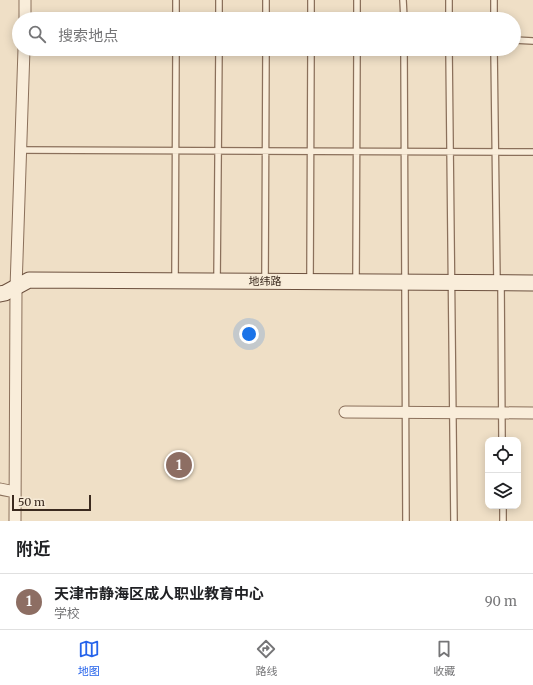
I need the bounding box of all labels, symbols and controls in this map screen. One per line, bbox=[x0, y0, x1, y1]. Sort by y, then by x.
search box bbox=[12, 12, 521, 56]
icon: search bbox=[26, 23, 48, 45]
text: 搜索地点 bbox=[58, 26, 118, 45]
street label: 地纬路 bbox=[249, 274, 282, 288]
your location bbox=[239, 324, 259, 344]
map controls bbox=[485, 437, 521, 509]
button: locate bbox=[485, 437, 521, 473]
pin: 1 bbox=[166, 450, 192, 480]
button: layers bbox=[485, 473, 521, 509]
scale bar bbox=[12, 493, 91, 512]
text: 50 m bbox=[18, 495, 45, 509]
text: 附近 bbox=[16, 538, 50, 560]
text: 天津市静海区成人职业教育中心 bbox=[54, 584, 264, 603]
text: 1 bbox=[26, 593, 32, 610]
text: 90 m bbox=[485, 593, 517, 610]
text: 学校 bbox=[54, 605, 80, 622]
tab: 地图 bbox=[78, 638, 100, 678]
tab: 路线 bbox=[255, 638, 277, 678]
tab: 收藏 bbox=[433, 638, 455, 678]

